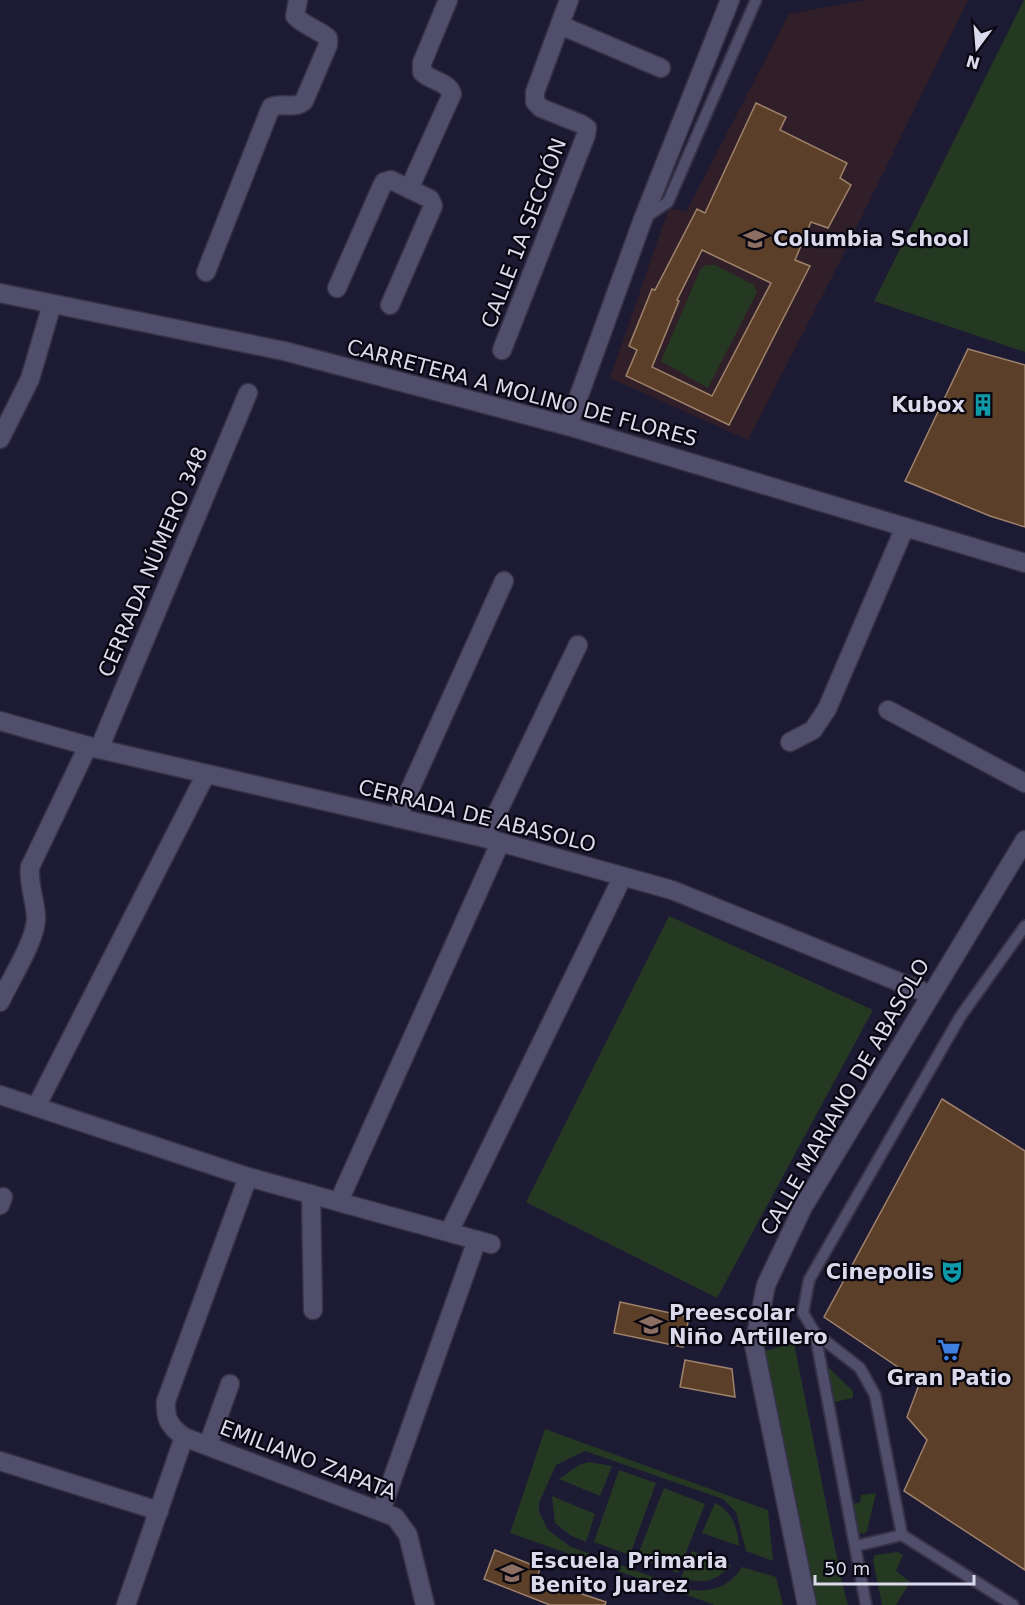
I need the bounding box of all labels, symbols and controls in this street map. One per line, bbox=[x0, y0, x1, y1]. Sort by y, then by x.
north arrow bbox=[947, 18, 1007, 78]
text: N bbox=[964, 51, 982, 73]
street label: CALLE 1A SECCIÓN bbox=[476, 134, 571, 331]
school or university icon: Columbia School bbox=[742, 226, 768, 252]
place label: Columbia School bbox=[773, 227, 969, 251]
street label: CARRETERA A MOLINO DE FLORES bbox=[344, 335, 700, 451]
building icon: Kubox bbox=[970, 392, 996, 418]
place label: Kubox bbox=[891, 393, 965, 417]
street label: CERRADA NÚMERO 348 bbox=[93, 443, 212, 681]
street label: CERRADA DE ABASOLO bbox=[356, 775, 598, 857]
street label: CALLE MARIANO DE ABASOLO bbox=[756, 954, 934, 1240]
theatre icon: Cinepolis bbox=[939, 1259, 965, 1285]
place label: Cinepolis bbox=[826, 1260, 934, 1284]
place label: Preescolar Niño Artillero bbox=[669, 1301, 828, 1349]
school or university icon: Preescolar Niño Artillero bbox=[638, 1312, 664, 1338]
supermarket icon: Gran Patio bbox=[936, 1337, 962, 1363]
place label: Gran Patio bbox=[887, 1366, 1011, 1390]
street label: EMILIANO ZAPATA bbox=[216, 1415, 400, 1505]
scale bar bbox=[815, 1548, 974, 1586]
place label: Escuela Primaria Benito Juarez bbox=[530, 1549, 728, 1597]
text: 50 m bbox=[824, 1558, 870, 1579]
school or university icon: Escuela Primaria Benito Juarez bbox=[499, 1560, 525, 1586]

